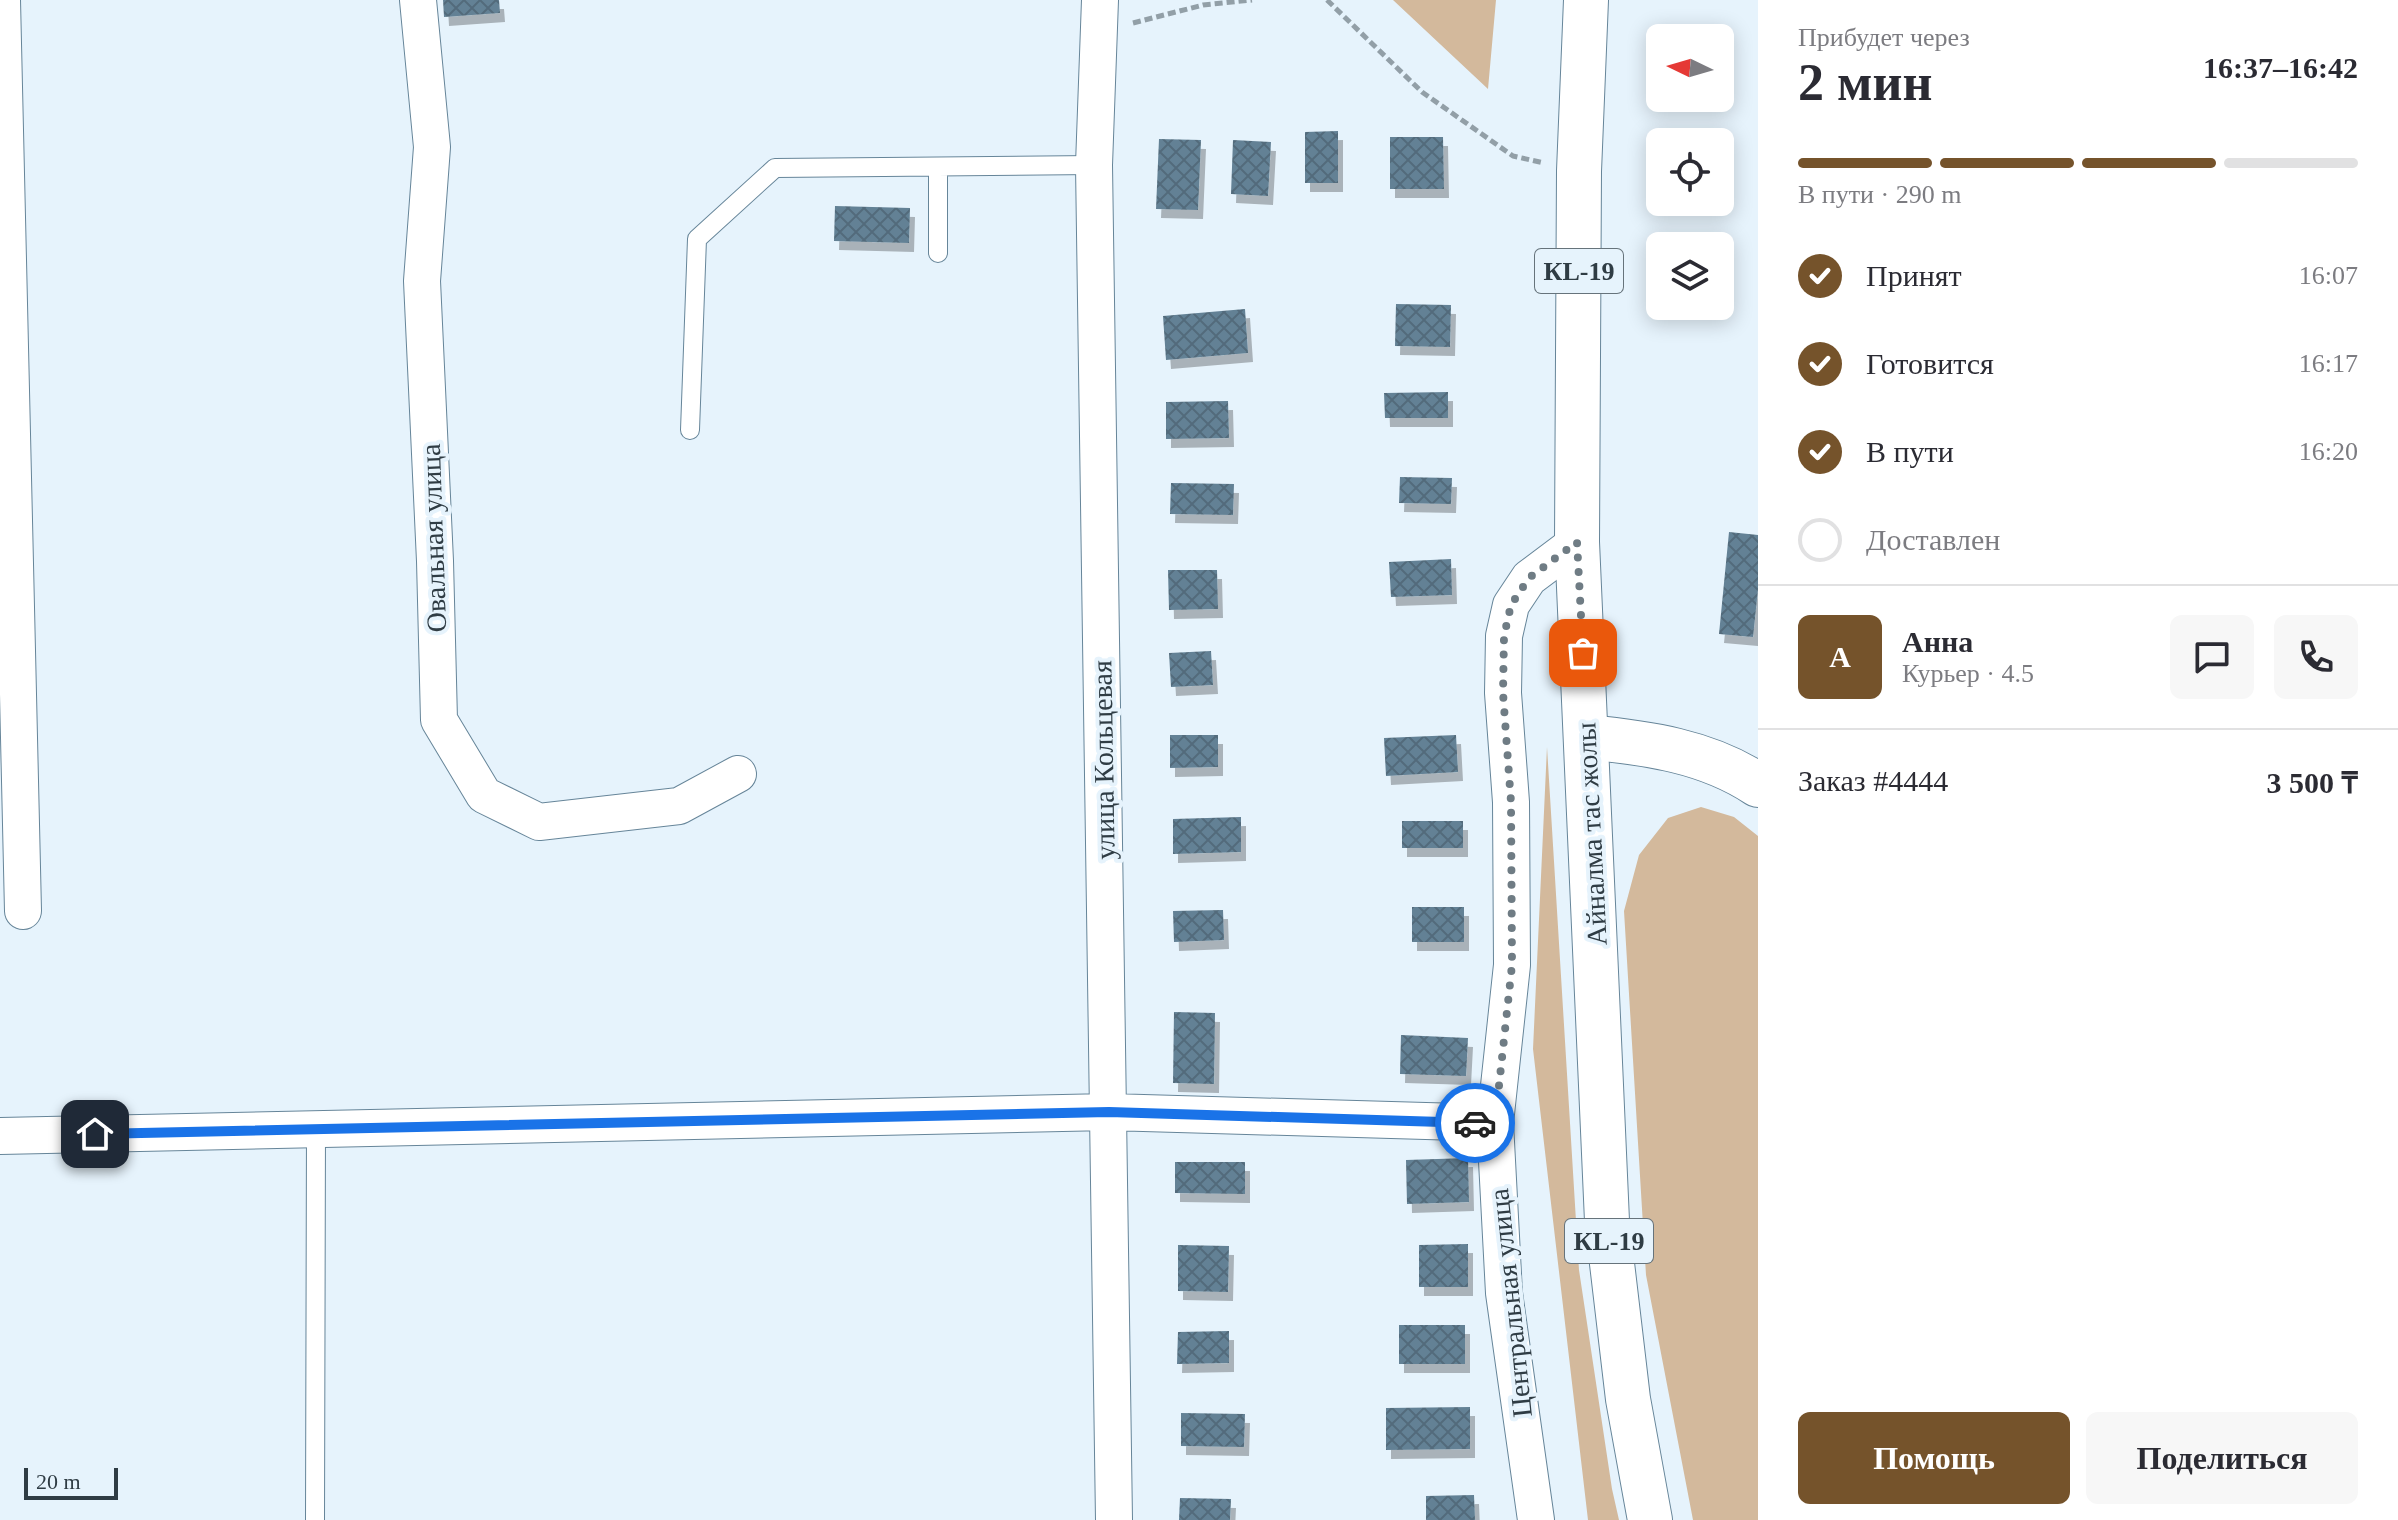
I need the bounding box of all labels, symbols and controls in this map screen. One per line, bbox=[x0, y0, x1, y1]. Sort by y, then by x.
text: Прибудет через bbox=[1798, 23, 1970, 52]
north arrow bbox=[1646, 24, 1734, 112]
map controls bbox=[1646, 24, 1734, 320]
text: 16:37–16:42 bbox=[2203, 51, 2358, 84]
text: 2 мин bbox=[1798, 54, 1932, 111]
button: locate bbox=[1646, 128, 1734, 216]
text: В пути · 290 m bbox=[1798, 180, 1961, 209]
button: layers bbox=[1646, 232, 1734, 320]
road number: КL-19 bbox=[1535, 249, 1623, 293]
icon: check bbox=[1798, 254, 1842, 298]
text: Принят bbox=[1866, 259, 1962, 292]
text: 16:07 bbox=[2299, 261, 2358, 290]
icon: check bbox=[1798, 342, 1842, 386]
text: Готовится bbox=[1866, 347, 1994, 380]
text: 16:17 bbox=[2299, 349, 2358, 378]
icon: check bbox=[1798, 430, 1842, 474]
text: В пути bbox=[1866, 435, 1954, 468]
text: 16:20 bbox=[2299, 437, 2358, 466]
street label: Овальная улица bbox=[415, 442, 452, 633]
text: Доставлен bbox=[1866, 523, 2000, 556]
button: chat bbox=[2170, 615, 2254, 699]
button: phone bbox=[2274, 615, 2358, 699]
pin bbox=[1549, 619, 1617, 687]
text: Анна bbox=[1902, 625, 1973, 658]
icon: bag bbox=[1561, 631, 1605, 675]
text: А bbox=[1829, 640, 1851, 673]
text: Курьер · 4.5 bbox=[1902, 659, 2034, 688]
street label: улица Кольцевая bbox=[1086, 660, 1121, 860]
street label: Айналма тас жолы bbox=[1570, 721, 1613, 946]
text: Заказ #4444 bbox=[1798, 764, 1948, 797]
text: 3 500 ₸ bbox=[2267, 766, 2358, 799]
courier bbox=[1435, 1083, 1515, 1163]
pin bbox=[61, 1100, 129, 1168]
icon: car bbox=[1453, 1101, 1497, 1145]
icon: home bbox=[73, 1112, 117, 1156]
street label: Центральная улица bbox=[1483, 1186, 1538, 1419]
road number: КL-19 bbox=[1565, 1219, 1653, 1263]
button: Помощь bbox=[1798, 1412, 2070, 1504]
button: Поделиться bbox=[2086, 1412, 2358, 1504]
scale bar bbox=[24, 1464, 118, 1500]
text: 20 m bbox=[36, 1469, 81, 1494]

